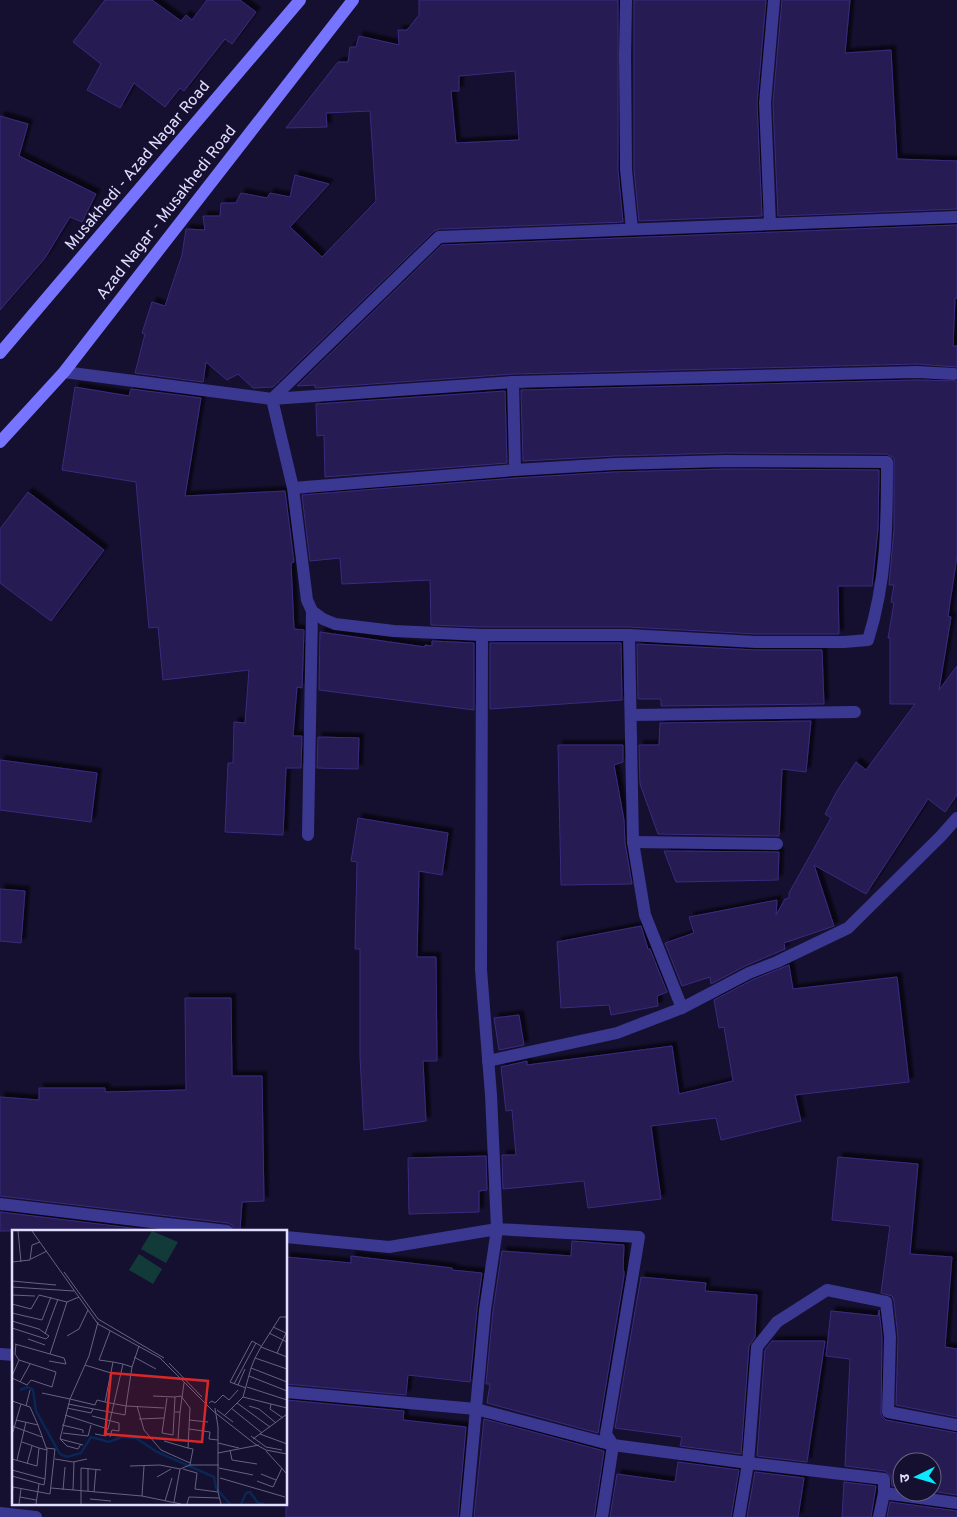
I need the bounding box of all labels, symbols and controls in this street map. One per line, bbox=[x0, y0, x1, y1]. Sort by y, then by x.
street label: Musakhedi - Azad Nagar Road bbox=[61, 77, 215, 255]
street label: Azad Nagar - Musakhedi Road bbox=[93, 122, 241, 304]
inset map bbox=[12, 1230, 288, 1504]
north arrow bbox=[892, 1452, 942, 1502]
text: उ bbox=[897, 1472, 914, 1483]

